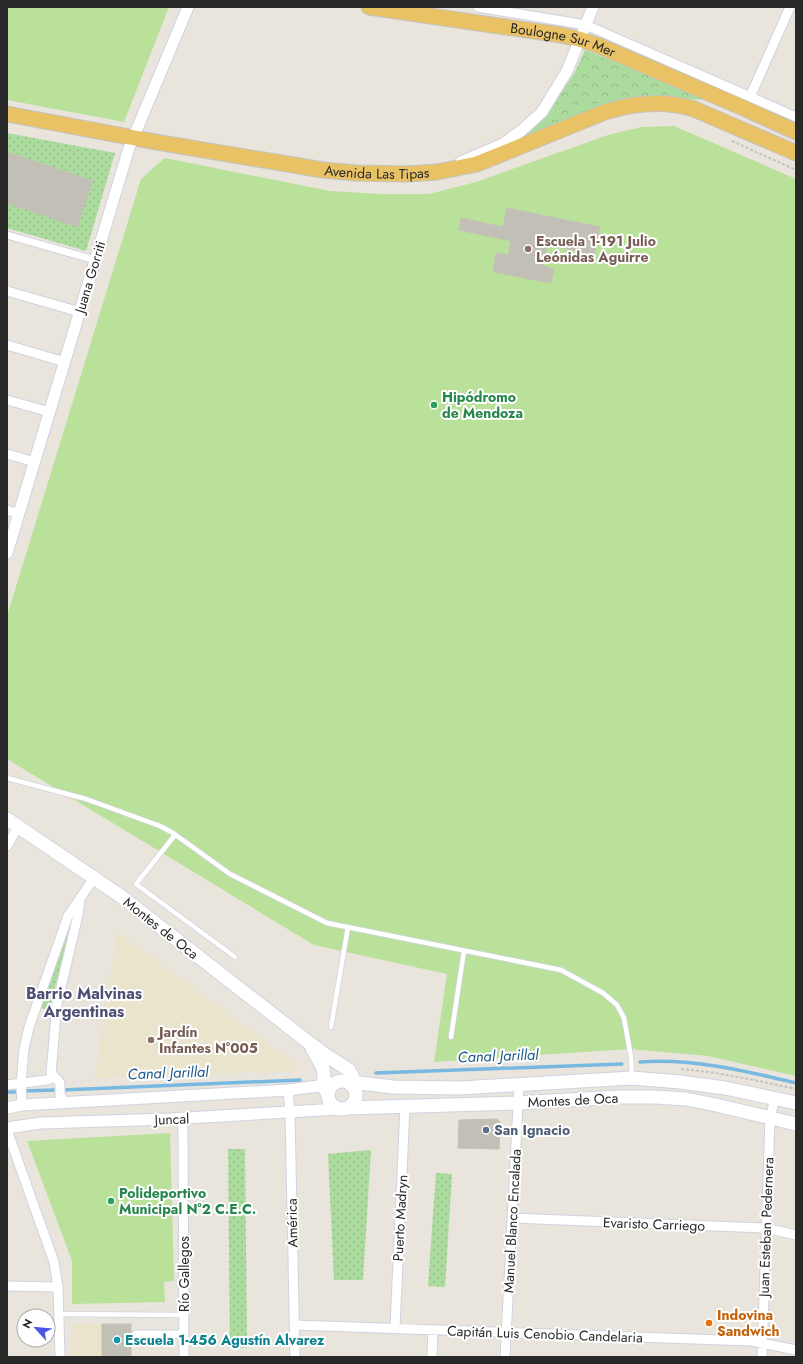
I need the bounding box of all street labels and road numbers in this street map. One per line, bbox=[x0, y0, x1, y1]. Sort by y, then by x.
street label: Boulogne Sur Mer bbox=[509, 18, 619, 62]
street label: Avenida Las Tipas bbox=[324, 160, 430, 184]
street label: Juana Gorriti bbox=[69, 238, 110, 317]
street label: Montes de Oca bbox=[119, 892, 203, 964]
street label: Montes de Oca bbox=[527, 1088, 619, 1112]
street label: Juncal bbox=[152, 1108, 190, 1130]
street label: Manuel Blanco Encalada bbox=[498, 1148, 526, 1294]
street label: Juan Esteban Pedernera bbox=[753, 1157, 778, 1299]
street label: Puerto Madryn bbox=[388, 1174, 412, 1262]
street label: América bbox=[282, 1198, 302, 1248]
street label: Evaristo Carriego bbox=[603, 1212, 706, 1236]
street label: Río Gallegos bbox=[174, 1236, 194, 1312]
street label: Capitán Luis Cenobio Candelaria bbox=[447, 1321, 643, 1347]

